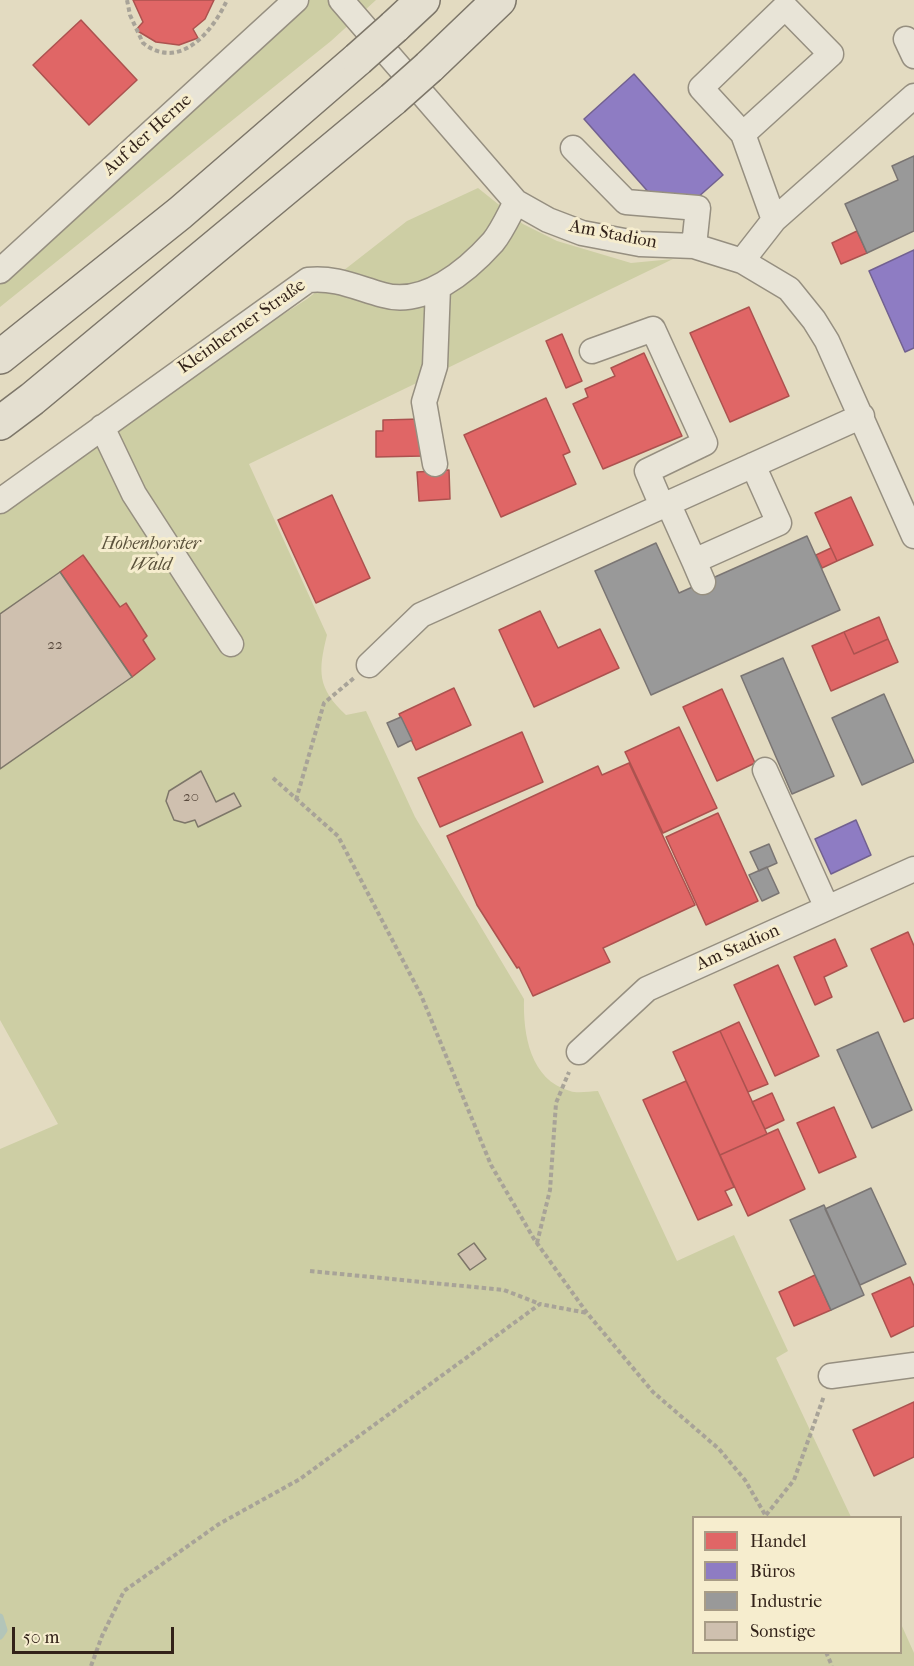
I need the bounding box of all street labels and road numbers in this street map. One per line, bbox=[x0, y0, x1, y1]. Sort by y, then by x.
street label: Auf der Herne bbox=[99, 90, 197, 180]
street label: Am Stadion bbox=[567, 216, 659, 254]
street label: Kleinherner Straße bbox=[174, 275, 310, 379]
street label: Am Stadion bbox=[693, 920, 783, 976]

